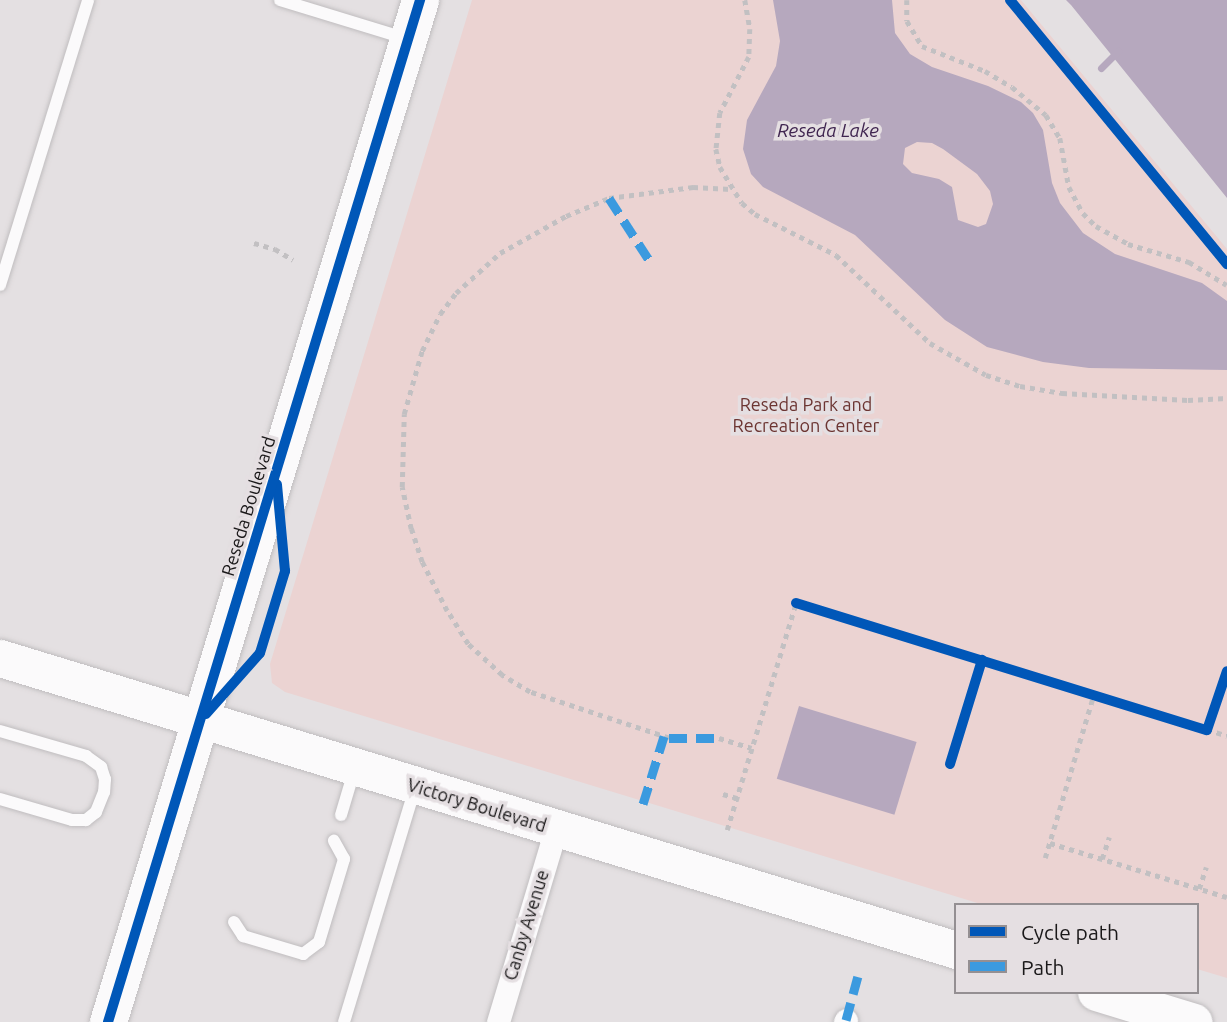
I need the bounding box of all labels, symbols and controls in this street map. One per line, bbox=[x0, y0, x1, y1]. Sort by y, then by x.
water label: Reseda Lake bbox=[777, 120, 879, 142]
park label: Reseda Park and Recreation Center bbox=[733, 394, 879, 436]
street label: Reseda Boulevard bbox=[216, 434, 280, 578]
street label: Victory Boulevard bbox=[405, 774, 549, 836]
street label: Canby Avenue bbox=[499, 867, 553, 983]
legend bbox=[954, 903, 1199, 994]
text: Cycle path bbox=[1021, 920, 1119, 944]
text: Path bbox=[1021, 955, 1064, 979]

